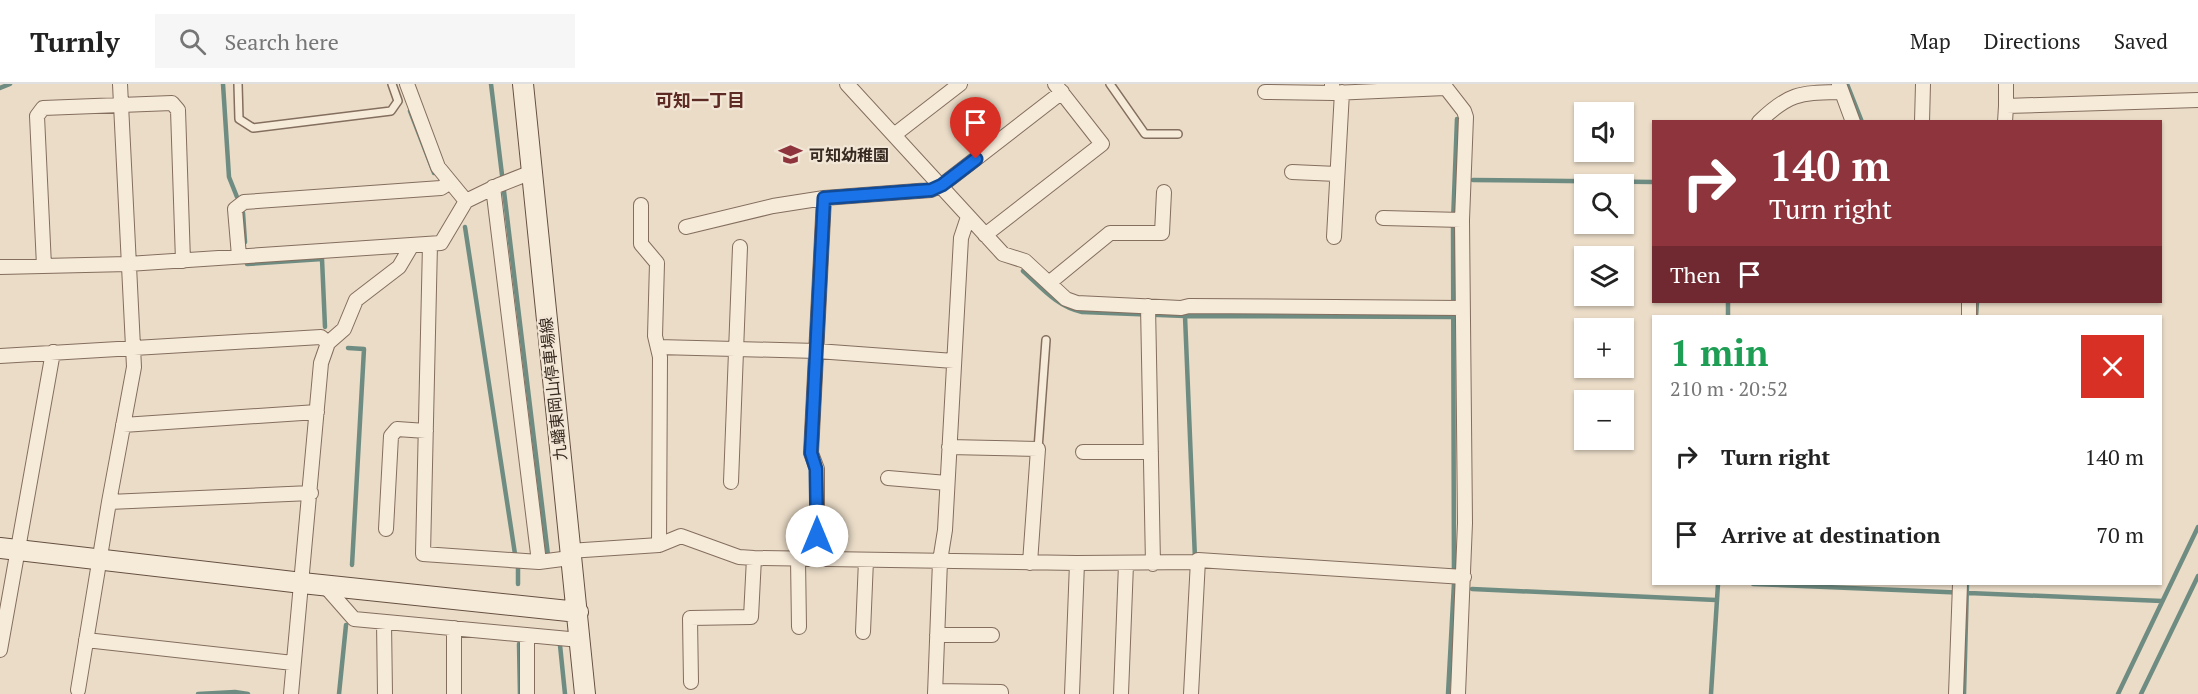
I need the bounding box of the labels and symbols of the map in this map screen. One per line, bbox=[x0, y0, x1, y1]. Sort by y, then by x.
district label: 可知一丁目 bbox=[655, 88, 745, 112]
pin bbox=[950, 97, 1001, 159]
school or university icon: 可知幼稚園 bbox=[778, 142, 804, 168]
place label: 可知幼稚園 bbox=[809, 144, 889, 166]
street label: 九蟠東岡山停車場線 bbox=[535, 316, 571, 462]
position arrow bbox=[785, 504, 849, 568]

